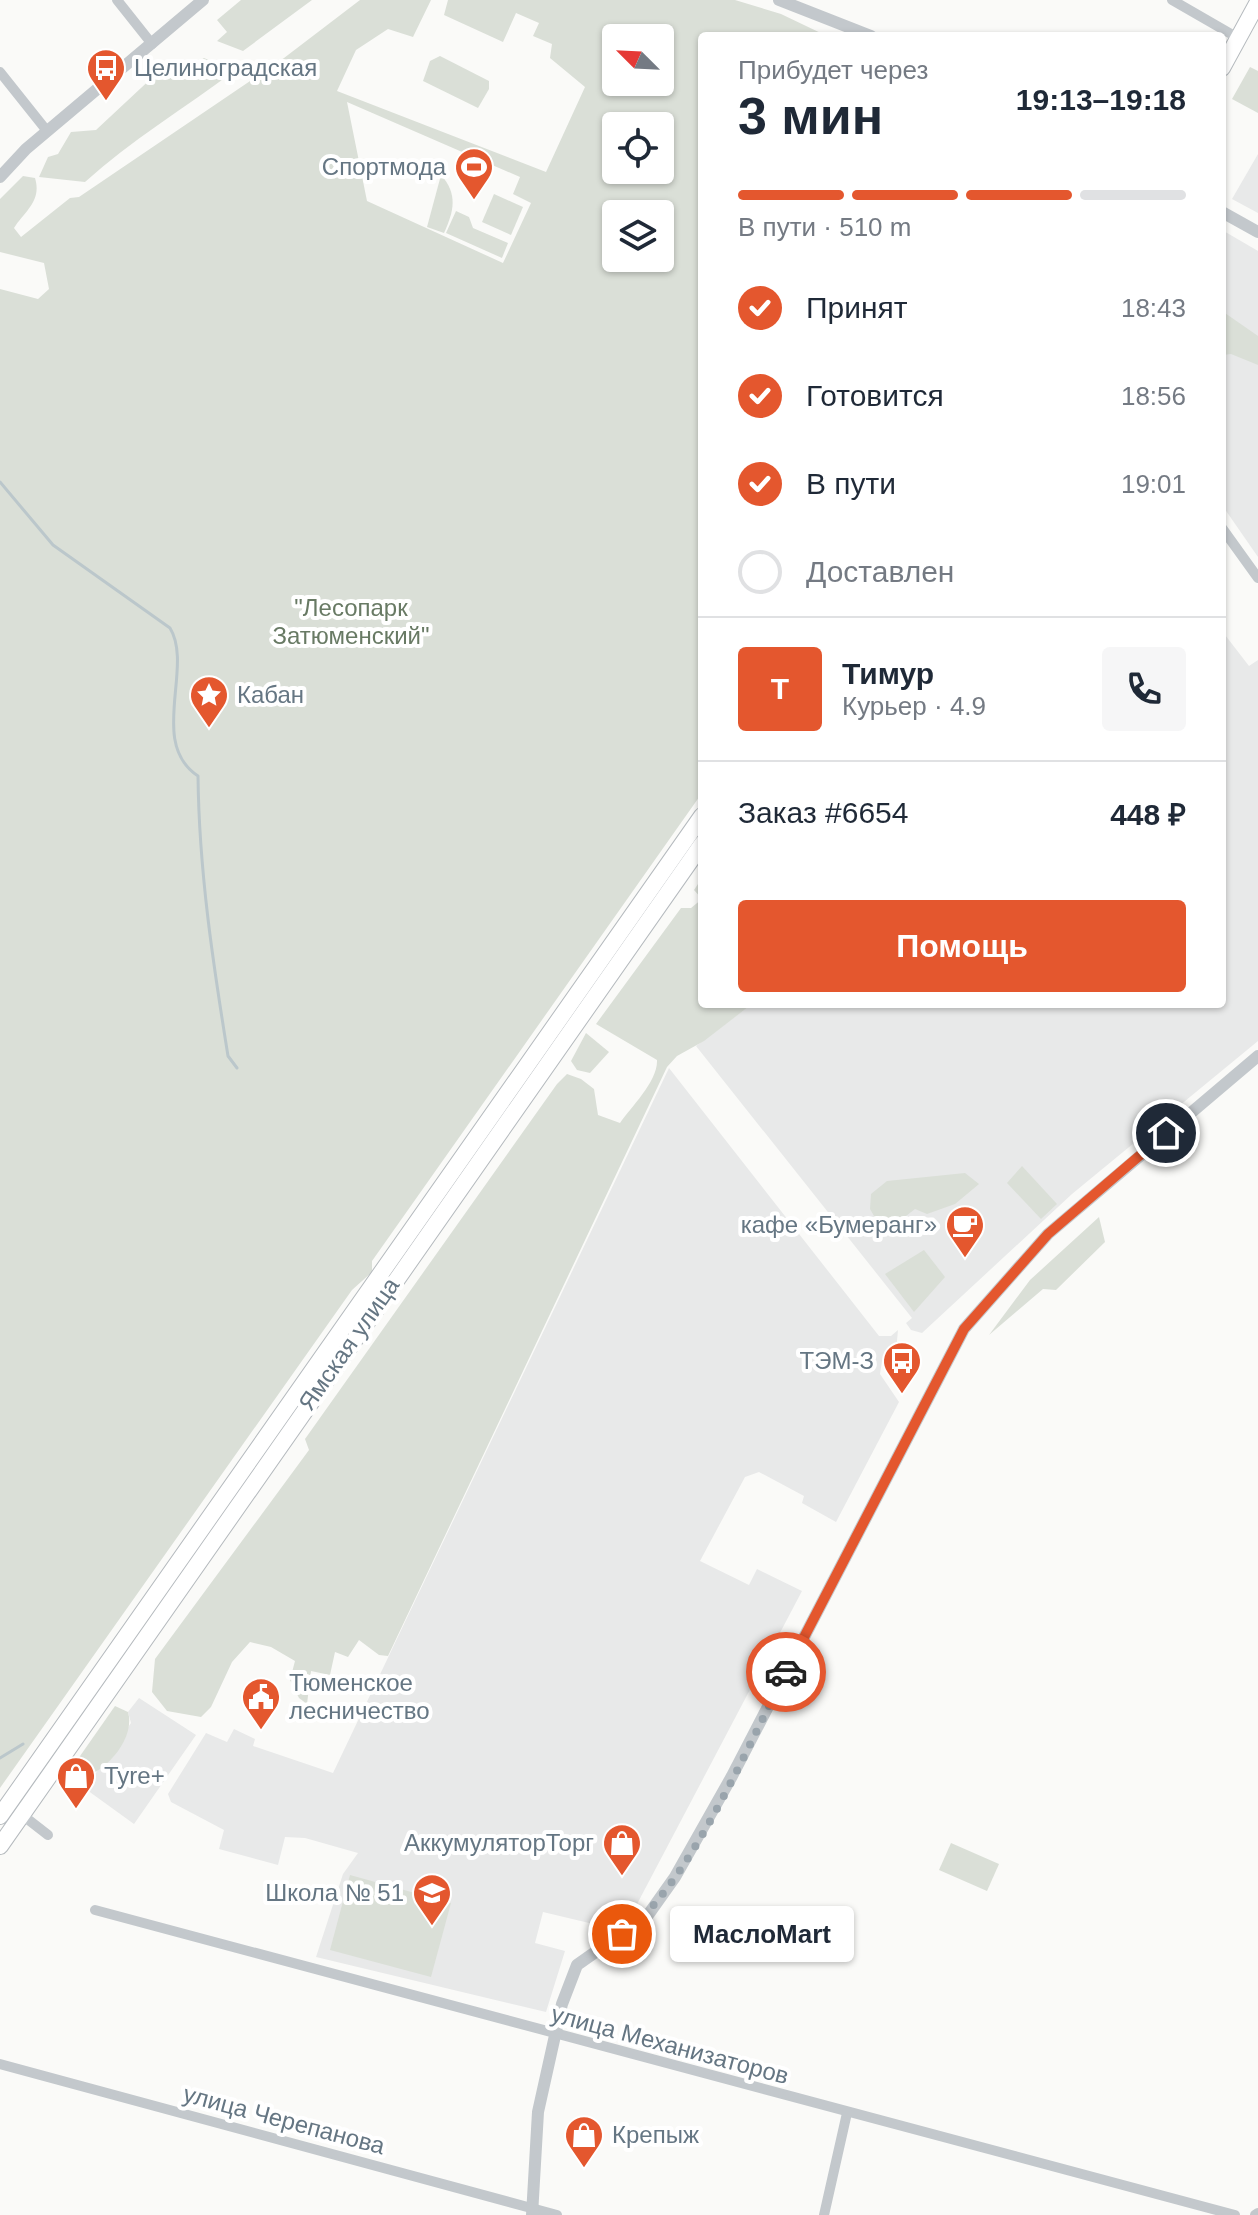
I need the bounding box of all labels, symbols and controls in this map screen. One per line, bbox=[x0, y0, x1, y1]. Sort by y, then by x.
north arrow bbox=[602, 24, 674, 96]
map controls bbox=[602, 24, 674, 272]
bus stop icon: Целиноградская bbox=[85, 47, 127, 102]
place label: Целиноградская bbox=[134, 54, 317, 81]
text: Прибудет через bbox=[738, 55, 928, 85]
text: 19:13–19:18 bbox=[1016, 83, 1186, 116]
text: 3 мин bbox=[738, 87, 883, 145]
button: locate bbox=[602, 112, 674, 184]
sports icon: Спортмода bbox=[453, 146, 495, 201]
place label: Спортмода bbox=[322, 153, 447, 180]
button: layers bbox=[602, 200, 674, 272]
text: В пути · 510 m bbox=[738, 212, 911, 242]
icon: check bbox=[738, 286, 782, 330]
text: Принят bbox=[806, 291, 908, 324]
text: 18:43 bbox=[1121, 293, 1186, 323]
icon: check bbox=[738, 374, 782, 418]
text: Готовится bbox=[806, 379, 944, 412]
text: 18:56 bbox=[1121, 381, 1186, 411]
icon: check bbox=[738, 462, 782, 506]
text: В пути bbox=[806, 467, 896, 500]
text: 19:01 bbox=[1121, 469, 1186, 499]
text: Доставлен bbox=[806, 555, 954, 588]
park label: "Лесопарк Затюменский" bbox=[273, 594, 429, 649]
button: phone bbox=[1102, 647, 1186, 731]
text: Тимур bbox=[842, 657, 934, 690]
text: Т bbox=[771, 672, 789, 705]
place icon: Кабан bbox=[188, 674, 230, 729]
place label: Кабан bbox=[237, 681, 304, 708]
text: Курьер · 4.9 bbox=[842, 691, 986, 721]
text: Заказ #6654 bbox=[738, 796, 908, 829]
text: 448 ₽ bbox=[1110, 798, 1186, 831]
button: Помощь bbox=[738, 900, 1186, 992]
pin bbox=[1132, 1099, 1200, 1167]
icon: home bbox=[1144, 1111, 1188, 1155]
cafe icon: кафе «Бумеранг» bbox=[944, 1204, 986, 1259]
place label: кафе «Бумеранг» bbox=[741, 1211, 937, 1238]
street label: Ямская улица bbox=[293, 1272, 405, 1415]
bus stop icon: ТЭМ-З bbox=[881, 1340, 923, 1395]
place label: ТЭМ-З bbox=[800, 1347, 874, 1374]
courier bbox=[746, 1632, 826, 1712]
icon: car bbox=[764, 1650, 808, 1694]
place label: Тюменское лесничество bbox=[289, 1669, 430, 1724]
public building icon: Тюменское лесничество bbox=[240, 1676, 282, 1731]
shop icon: Tyre+ bbox=[55, 1755, 97, 1810]
place label: Tyre+ bbox=[104, 1762, 165, 1789]
shop icon: АккумуляторТорг bbox=[601, 1822, 643, 1877]
place label: АккумуляторТорг bbox=[404, 1829, 594, 1856]
school or university icon: Школа № 51 bbox=[411, 1872, 453, 1927]
place label: Школа № 51 bbox=[265, 1879, 404, 1906]
pin bbox=[588, 1900, 656, 1968]
callout: МаслоMart bbox=[670, 1906, 854, 1962]
icon: bag bbox=[600, 1912, 644, 1956]
text: МаслоMart bbox=[693, 1919, 831, 1949]
street label: улица Механизаторов bbox=[548, 2000, 792, 2089]
street label: улица Черепанова bbox=[180, 2080, 388, 2160]
shop icon: Крепыж bbox=[563, 2114, 605, 2169]
place label: Крепыж bbox=[612, 2121, 699, 2148]

